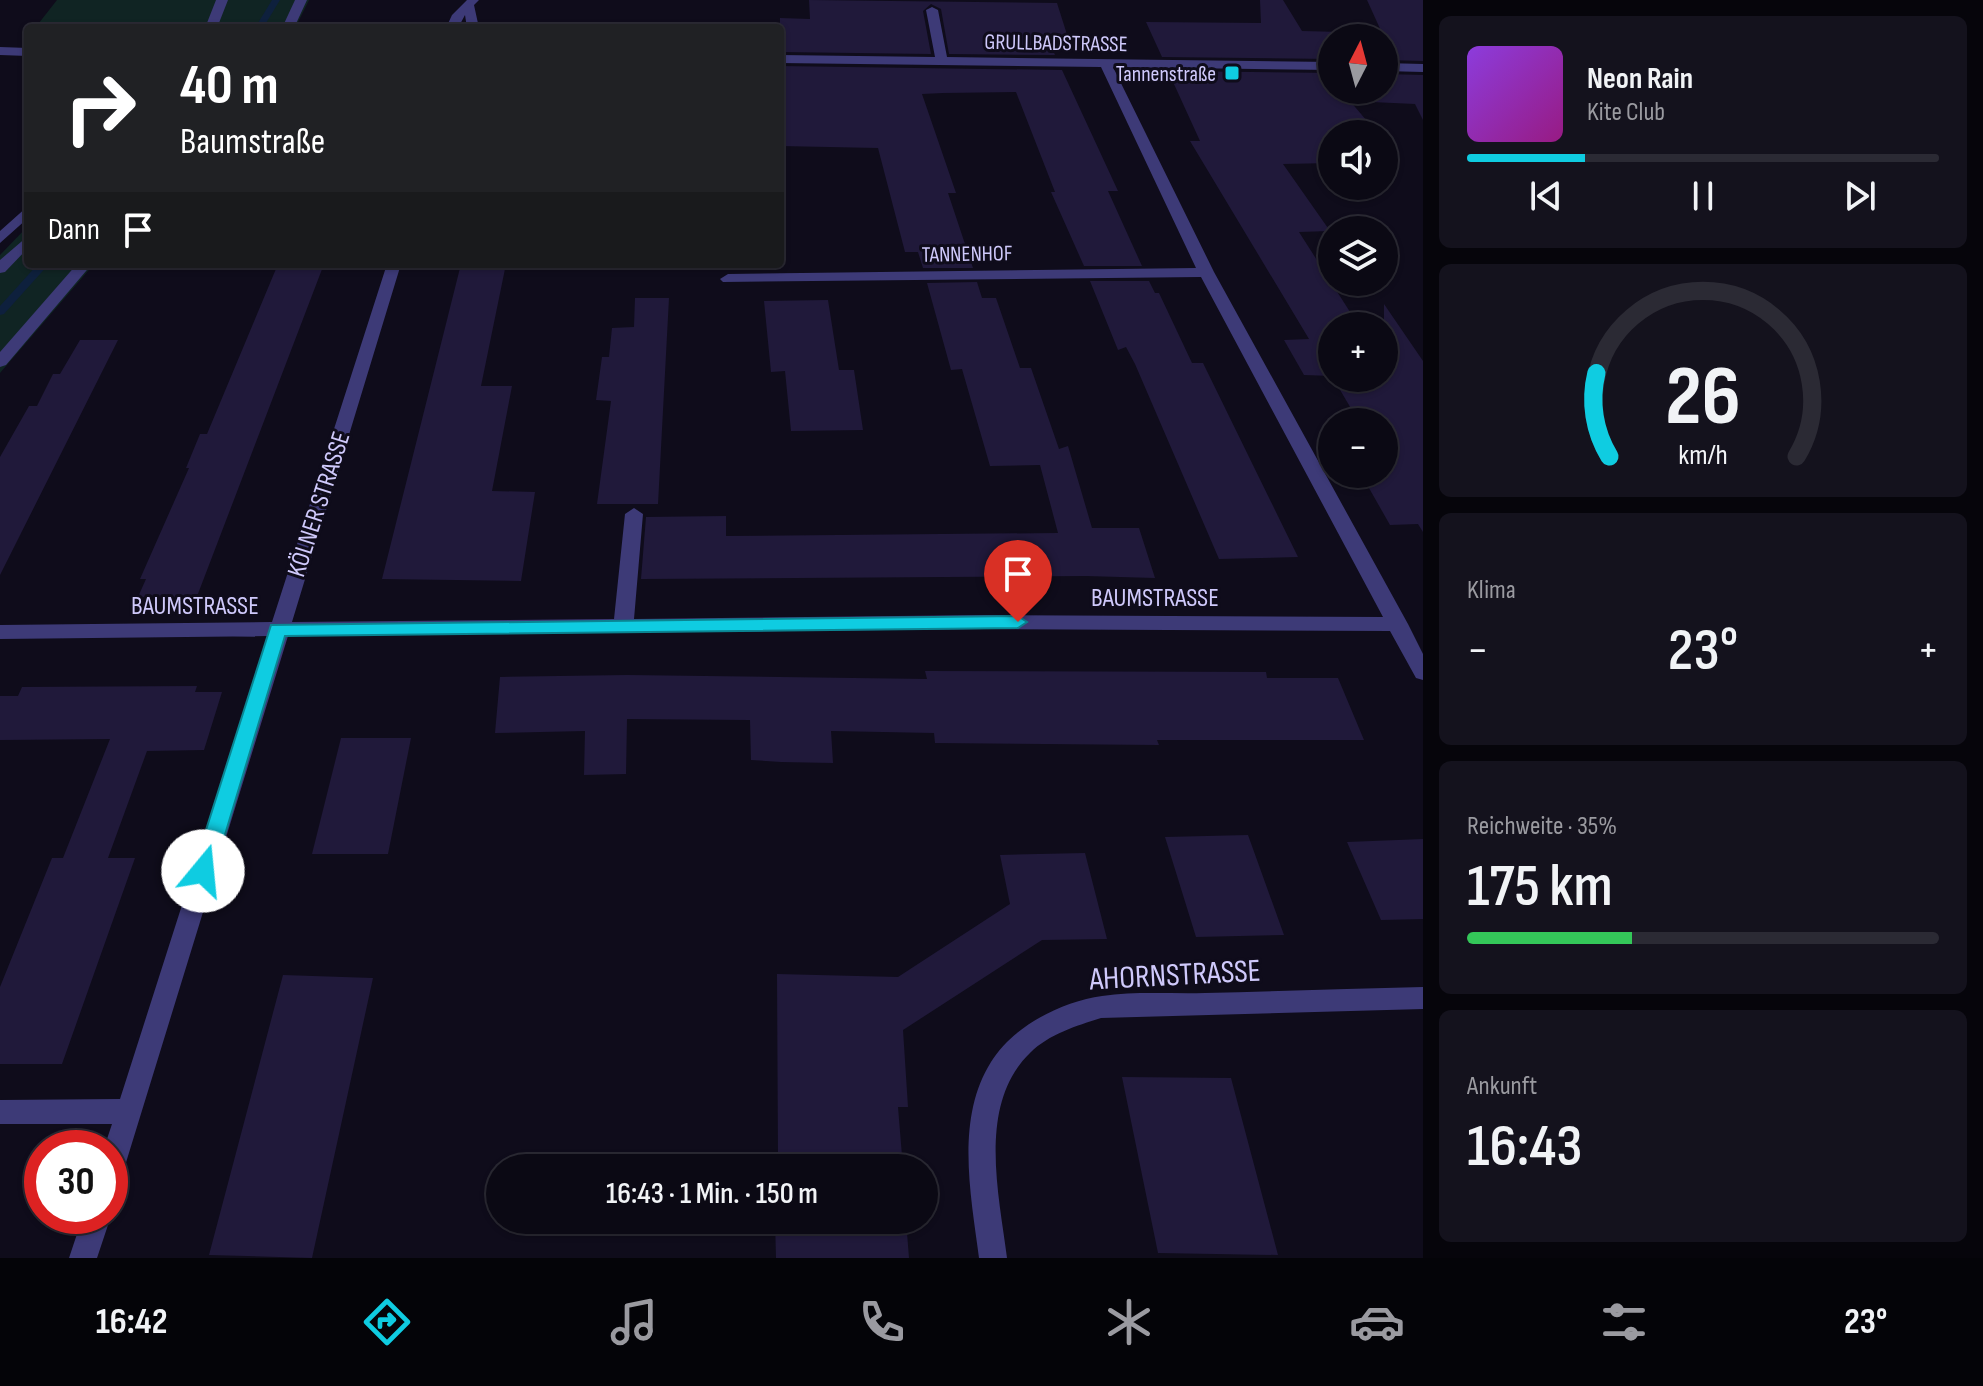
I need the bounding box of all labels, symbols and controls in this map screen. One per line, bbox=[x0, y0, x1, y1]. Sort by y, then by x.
north arrow bbox=[1318, 24, 1398, 104]
map controls bbox=[1318, 24, 1398, 488]
street label: GRULLBADSTRASSE bbox=[984, 29, 1128, 58]
text: 40 m bbox=[180, 53, 279, 120]
icon: right bbox=[48, 56, 152, 160]
place label: Tannenstraße bbox=[1116, 61, 1216, 88]
text: Neon Rain bbox=[1587, 61, 1693, 97]
marker: Tannenstraße bbox=[1223, 64, 1241, 82]
text: Kite Club bbox=[1587, 97, 1665, 128]
button: sound bbox=[1318, 120, 1398, 200]
text: Baumstraße bbox=[180, 121, 325, 164]
icon: previous bbox=[1524, 174, 1568, 218]
icon: pause bbox=[1681, 174, 1725, 218]
icon: next bbox=[1838, 174, 1882, 218]
icon: arrive bbox=[116, 208, 160, 252]
text: Dann bbox=[48, 212, 100, 248]
button: layers bbox=[1318, 216, 1398, 296]
street label: TANNENHOF bbox=[921, 240, 1013, 269]
button: + bbox=[1318, 312, 1398, 392]
text: 26 bbox=[1665, 347, 1741, 447]
button: − bbox=[1318, 408, 1398, 488]
street label: KÖLNER STRASSE bbox=[281, 428, 357, 581]
text: km/h bbox=[1678, 438, 1728, 473]
pin bbox=[984, 540, 1052, 622]
icon: arrive bbox=[996, 552, 1040, 596]
text: Klima bbox=[1467, 575, 1516, 606]
street label: BAUMSTRASSE bbox=[1091, 583, 1219, 614]
street label: BAUMSTRASSE bbox=[131, 591, 259, 622]
text: 23° bbox=[1668, 615, 1738, 687]
text: − bbox=[1467, 624, 1489, 677]
text: + bbox=[1917, 624, 1939, 677]
text: Reichweite · 35% bbox=[1467, 811, 1617, 842]
position arrow bbox=[161, 829, 245, 913]
text: 175 km bbox=[1467, 851, 1613, 923]
street label: AHORNSTRASSE bbox=[1087, 952, 1262, 1000]
text: Ankunft bbox=[1467, 1071, 1537, 1102]
text: 16:43 bbox=[1467, 1111, 1583, 1183]
speed limit sign: 30 bbox=[24, 1130, 128, 1234]
text: 16:43 · 1 Min. · 150 m bbox=[606, 1176, 818, 1212]
icon: directions bbox=[359, 1294, 415, 1350]
icon: music bbox=[606, 1294, 662, 1350]
icon: phone bbox=[854, 1294, 910, 1350]
icon: climate bbox=[1101, 1294, 1157, 1350]
icon: car bbox=[1349, 1294, 1405, 1350]
icon: filters bbox=[1596, 1294, 1652, 1350]
text: 16:42 bbox=[96, 1301, 167, 1344]
text: 23° bbox=[1844, 1301, 1887, 1344]

